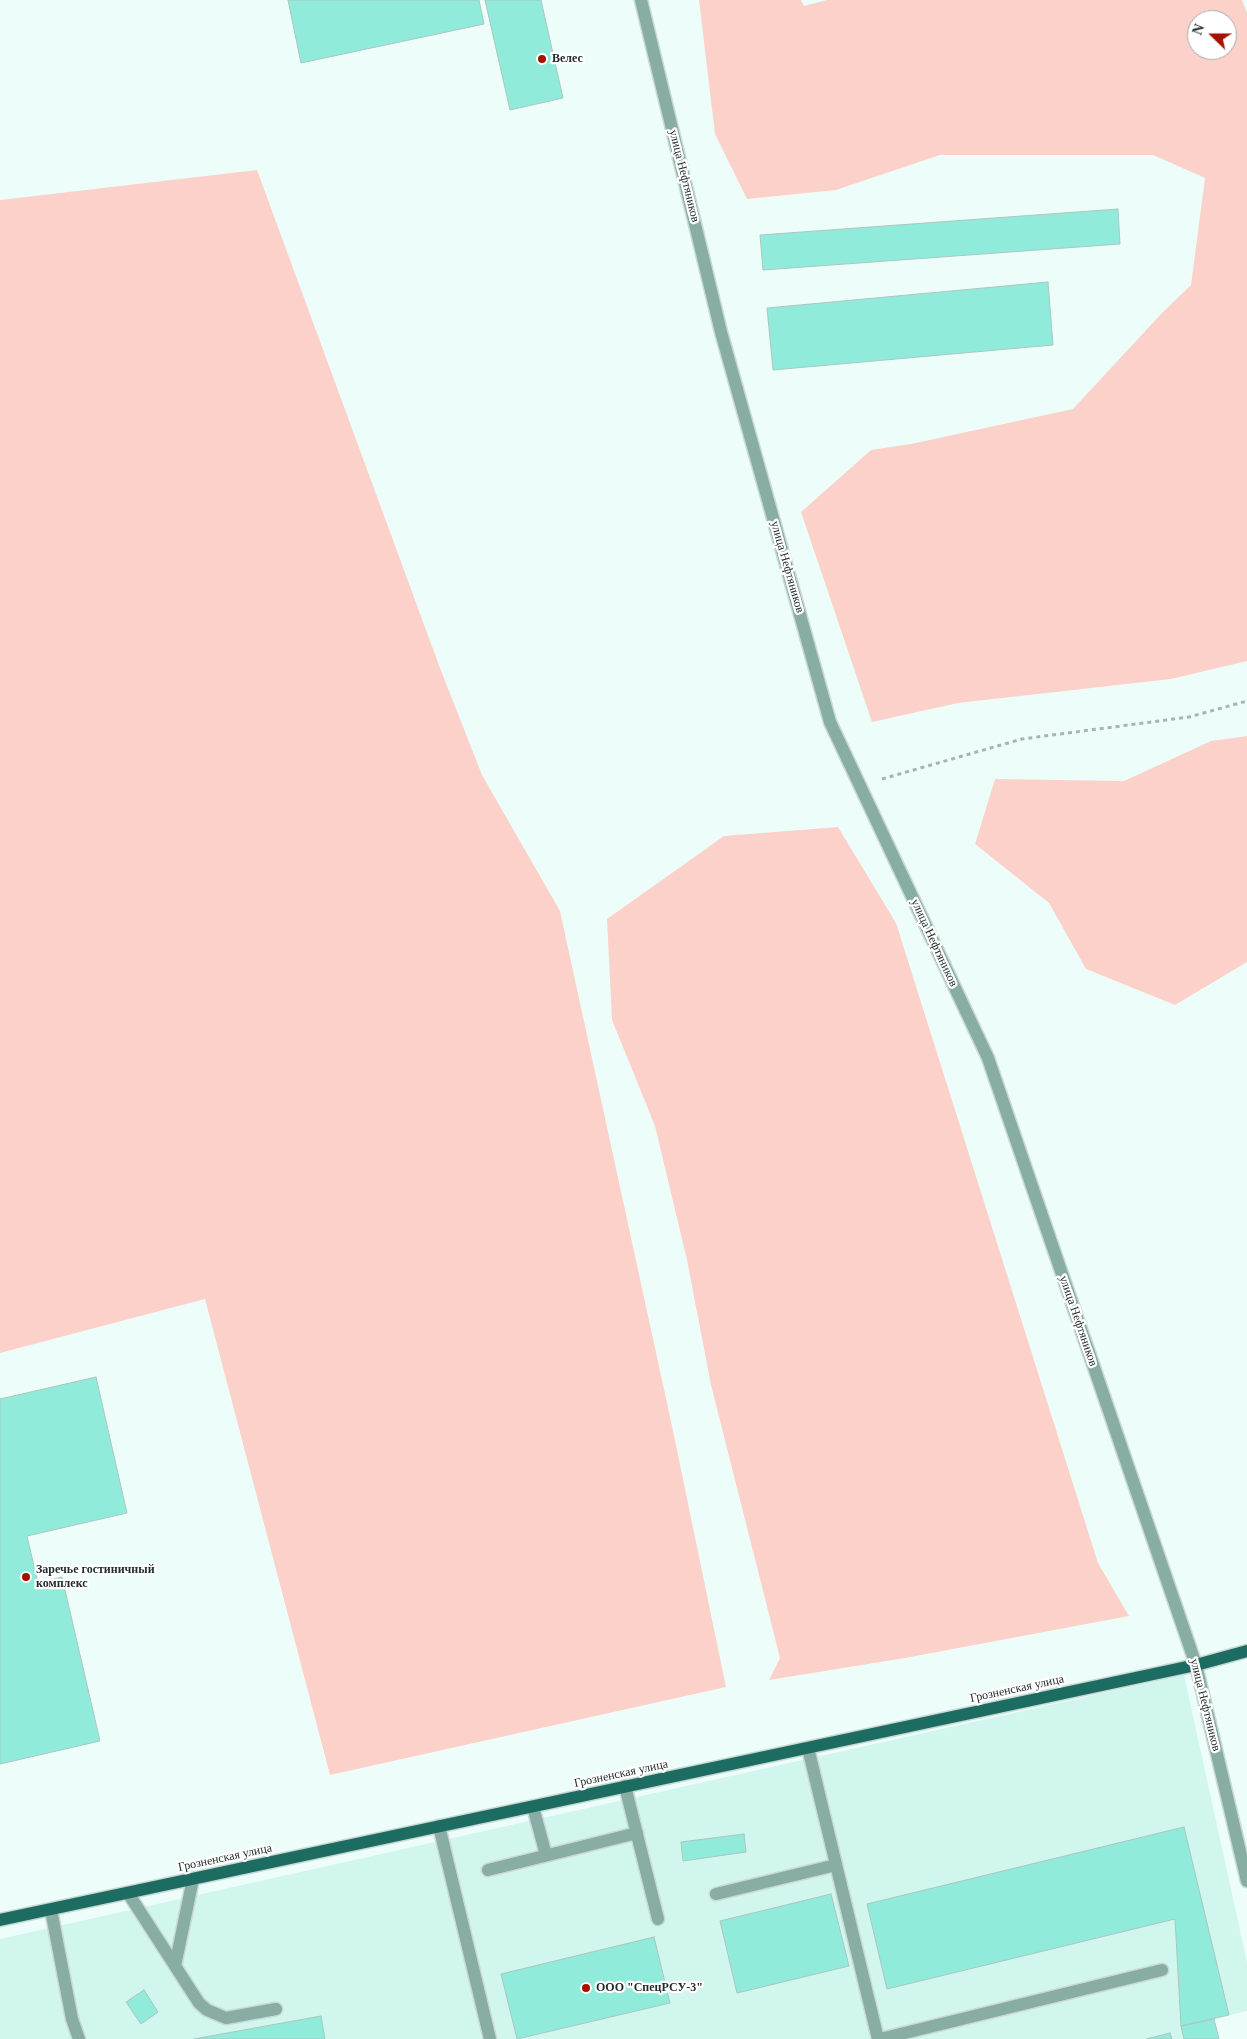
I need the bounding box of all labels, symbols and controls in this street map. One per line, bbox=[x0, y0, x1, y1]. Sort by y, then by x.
north arrow bbox=[1187, 10, 1237, 60]
text: N bbox=[1190, 22, 1207, 37]
place label: Велес bbox=[552, 52, 583, 66]
marker: Велес bbox=[536, 53, 548, 65]
street label: улица Нефтяников bbox=[666, 128, 702, 224]
street label: улица Нефтяников bbox=[767, 519, 807, 615]
street label: улица Нефтяников bbox=[907, 897, 961, 989]
street label: улица Нефтяников bbox=[1056, 1274, 1100, 1368]
place label: Заречье гостиничный комплекс bbox=[36, 1563, 155, 1591]
marker: Заречье гостиничный комплекс bbox=[20, 1571, 32, 1583]
street label: улица Нефтяников bbox=[1187, 1657, 1223, 1753]
street label: Грозненская улица bbox=[969, 1672, 1065, 1706]
street label: Грозненская улица bbox=[573, 1757, 669, 1791]
street label: Грозненская улица bbox=[177, 1841, 273, 1875]
place label: ООО "СпецРСУ-3" bbox=[596, 1981, 703, 1995]
marker: ООО "СпецРСУ-3" bbox=[580, 1982, 592, 1994]

